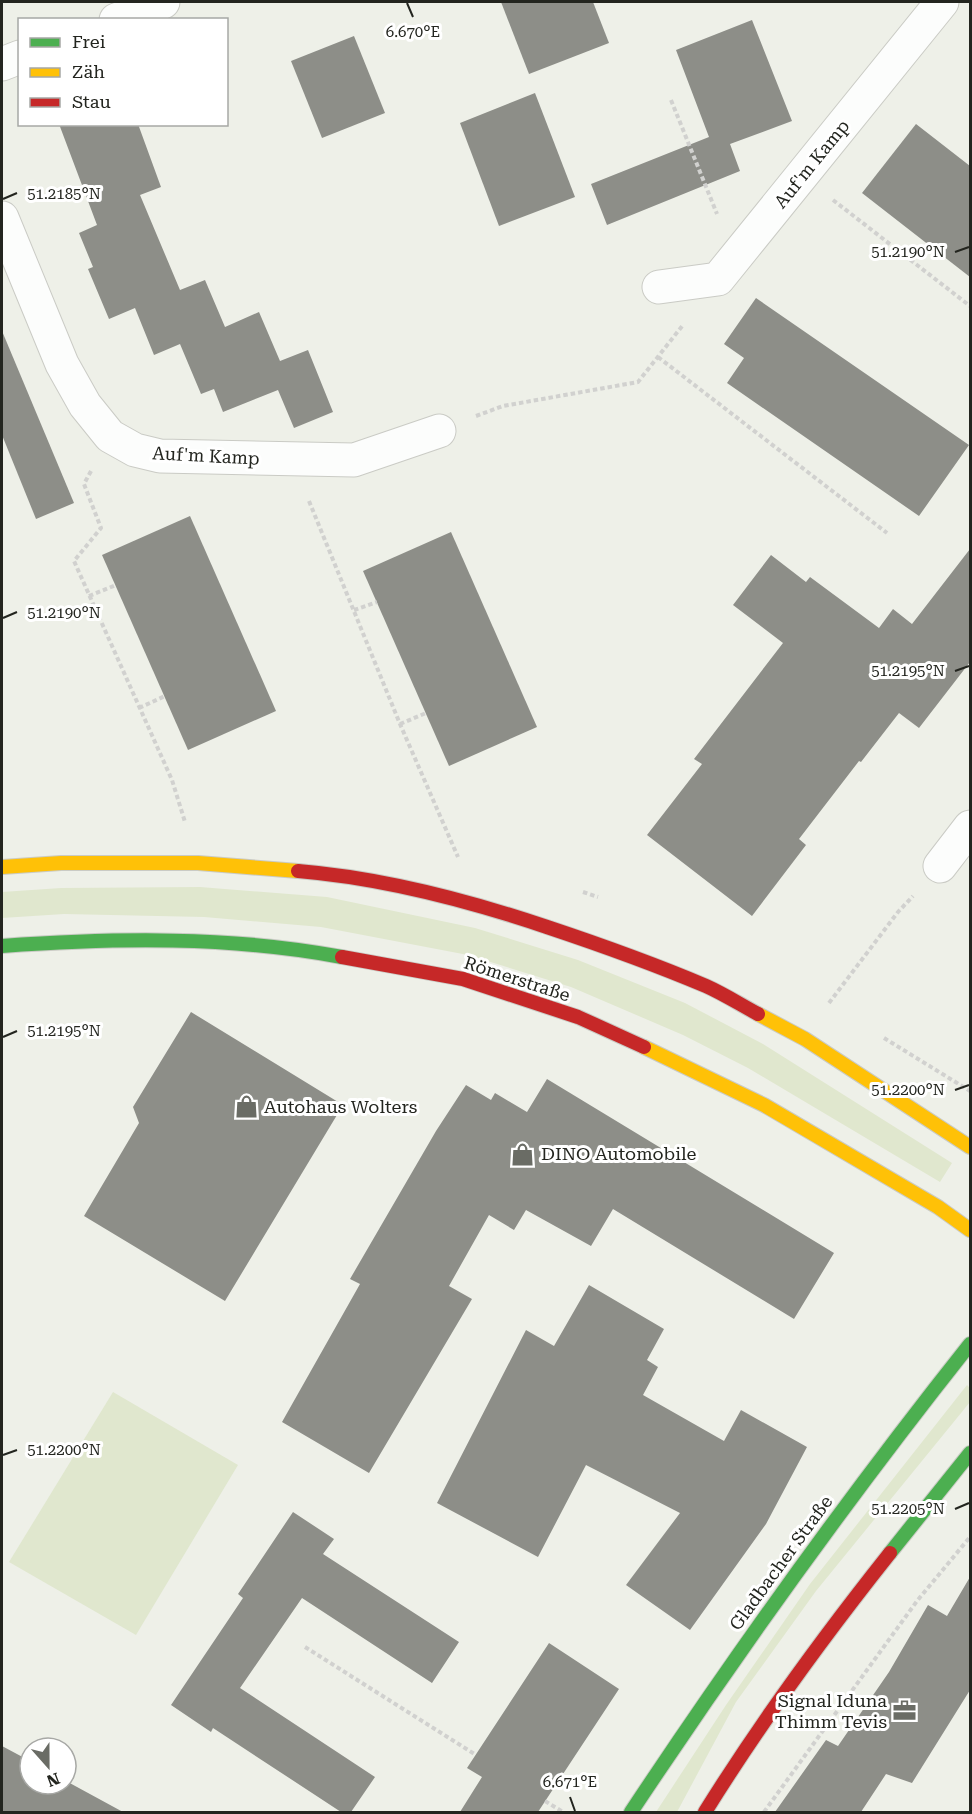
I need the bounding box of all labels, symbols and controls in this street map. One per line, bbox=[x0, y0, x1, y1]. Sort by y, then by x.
legend bbox=[18, 18, 228, 126]
text: 6.670°E bbox=[386, 23, 440, 41]
text: Frei bbox=[72, 31, 106, 52]
text: Zäh bbox=[72, 61, 105, 82]
text: Stau bbox=[72, 91, 111, 112]
street label: Auf'm Kamp bbox=[770, 115, 854, 212]
text: 51.2185°N bbox=[27, 185, 101, 203]
text: 51.2190°N bbox=[871, 243, 945, 261]
street label: Auf'm Kamp bbox=[152, 442, 260, 469]
text: 51.2190°N bbox=[27, 604, 101, 622]
text: 51.2195°N bbox=[871, 662, 945, 680]
street label: Römerstraße bbox=[461, 951, 573, 1006]
text: 51.2195°N bbox=[27, 1022, 101, 1040]
text: 51.2200°N bbox=[871, 1081, 945, 1099]
shop icon: Autohaus Wolters bbox=[233, 1094, 259, 1120]
place label: Autohaus Wolters bbox=[264, 1096, 417, 1117]
shop icon: DINO Automobile bbox=[510, 1141, 536, 1167]
place label: DINO Automobile bbox=[541, 1143, 697, 1164]
text: 51.2200°N bbox=[27, 1441, 101, 1459]
street label: Gladbacher Straße bbox=[725, 1491, 836, 1634]
text: 51.2205°N bbox=[871, 1500, 945, 1518]
place label: Signal Iduna Thimm Tevis bbox=[775, 1690, 887, 1732]
office icon: Signal Iduna Thimm Tevis bbox=[892, 1698, 918, 1724]
north arrow bbox=[18, 1736, 78, 1796]
text: N bbox=[44, 1768, 62, 1791]
text: 6.671°E bbox=[543, 1773, 597, 1791]

